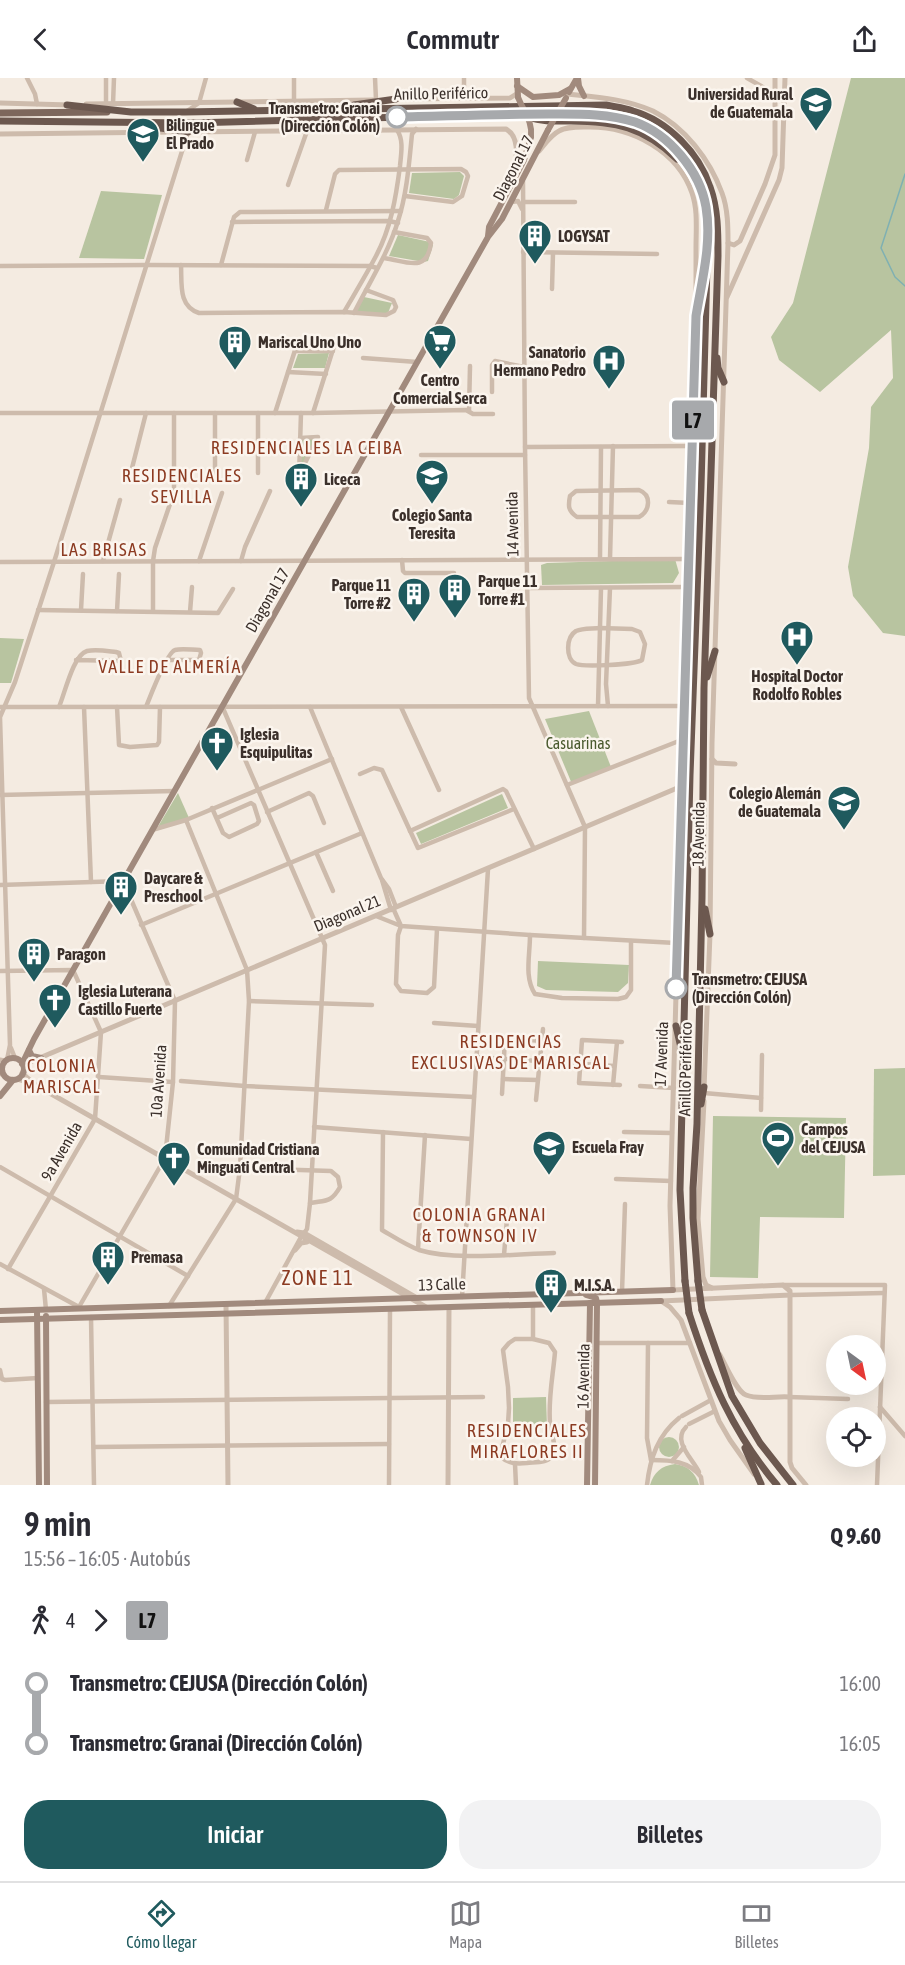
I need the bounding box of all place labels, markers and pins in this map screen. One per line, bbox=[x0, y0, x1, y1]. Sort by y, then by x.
place label: Universidad Rural de Guatemala bbox=[688, 85, 794, 121]
school or university icon: Universidad Rural de Guatemala bbox=[798, 85, 834, 132]
place label: Transmetro: Granai (Dirección Colón) bbox=[269, 99, 380, 135]
marker: Transmetro: Granai (Dirección Colón) bbox=[386, 106, 408, 128]
school or university icon: Bilingue El Prado bbox=[125, 116, 161, 163]
place label: Bilingue El Prado bbox=[166, 116, 215, 152]
building icon: LOGYSAT bbox=[517, 218, 553, 265]
place label: LOGYSAT bbox=[558, 227, 611, 245]
supermarket icon: Centro Comercial Serca bbox=[422, 323, 458, 370]
building icon: Mariscal Uno Uno bbox=[217, 324, 253, 371]
place label: Mariscal Uno Uno bbox=[258, 333, 362, 351]
place label: Sanatorio Hermano Pedro bbox=[494, 343, 586, 379]
hospital icon: Sanatorio Hermano Pedro bbox=[591, 343, 627, 390]
place label: Centro Comercial Serca bbox=[393, 371, 487, 407]
school or university icon: Colegio Santa Teresita bbox=[414, 458, 450, 505]
building icon: Liceca bbox=[283, 461, 319, 508]
place label: Liceca bbox=[324, 470, 360, 488]
place label: Colegio Santa Teresita bbox=[392, 506, 472, 542]
building icon: Parque 11 Torre #1 bbox=[437, 572, 473, 619]
place label: Parque 11 Torre #1 bbox=[478, 572, 538, 608]
place label: Parque 11 Torre #2 bbox=[332, 576, 391, 612]
building icon: Parque 11 Torre #2 bbox=[396, 576, 432, 623]
hospital icon: Hospital Doctor Rodolfo Robles bbox=[779, 619, 815, 666]
place label: Hospital Doctor Rodolfo Robles bbox=[751, 667, 843, 703]
church icon: Iglesia Esquipulitas bbox=[199, 725, 235, 772]
place label: Iglesia Esquipulitas bbox=[240, 725, 313, 761]
place label: Colegio Alemán de Guatemala bbox=[729, 784, 821, 820]
school or university icon: Colegio Alemán de Guatemala bbox=[826, 784, 862, 831]
building icon: Daycare & Preschool bbox=[103, 869, 139, 916]
place label: Daycare & Preschool bbox=[144, 869, 203, 905]
building icon: Paragon bbox=[16, 936, 52, 983]
place label: Paragon bbox=[57, 945, 106, 963]
place label: Transmetro: CEJUSA (Dirección Colón) bbox=[692, 970, 807, 1006]
marker: Transmetro: CEJUSA (Dirección Colón) bbox=[665, 977, 687, 999]
church icon: Iglesia Luterana Castillo Fuerte bbox=[37, 982, 73, 1029]
place label: Iglesia Luterana Castillo Fuerte bbox=[78, 982, 172, 1018]
sports icon: Campos del CEJUSA bbox=[760, 1120, 796, 1167]
place label: Campos del CEJUSA bbox=[801, 1120, 866, 1156]
school or university icon: Escuela Fray bbox=[531, 1129, 567, 1176]
place label: Escuela Fray bbox=[572, 1138, 644, 1156]
church icon: Comunidad Cristiana Minguati Central bbox=[156, 1140, 192, 1187]
place label: Comunidad Cristiana Minguati Central bbox=[197, 1140, 319, 1176]
building icon: Premasa bbox=[90, 1239, 126, 1286]
place label: Premasa bbox=[131, 1248, 183, 1266]
building icon: M.I.S.A. bbox=[533, 1267, 569, 1314]
place label: M.I.S.A. bbox=[574, 1276, 615, 1294]

